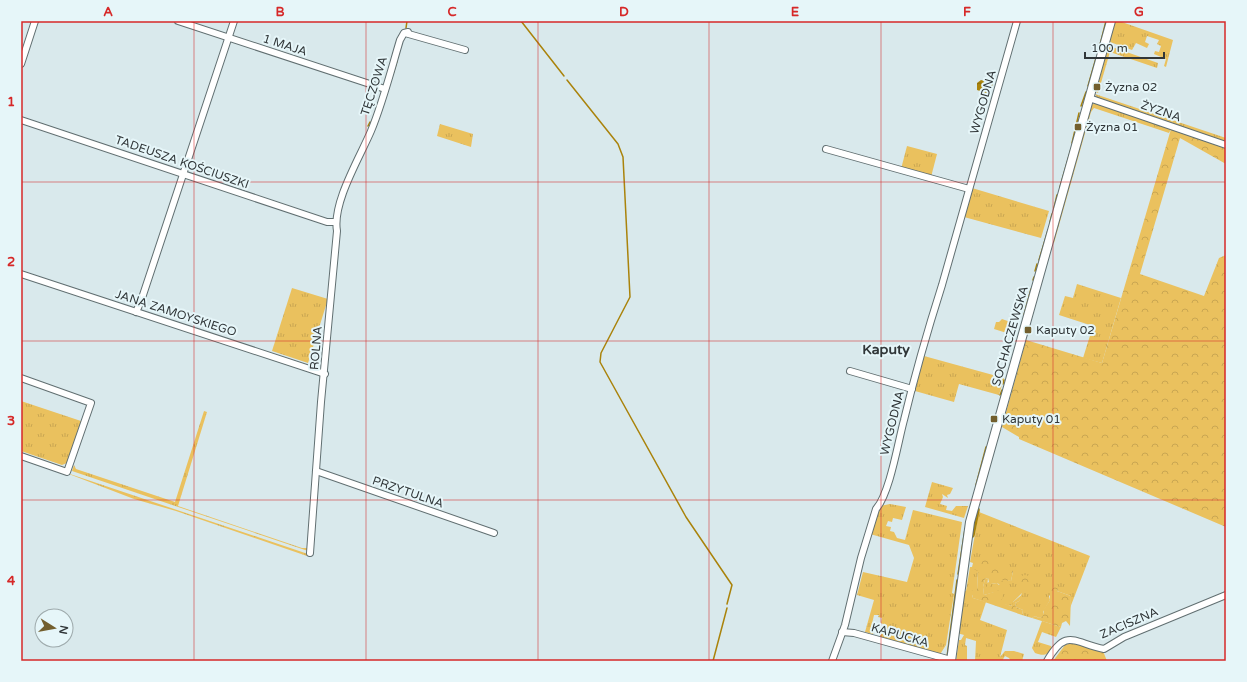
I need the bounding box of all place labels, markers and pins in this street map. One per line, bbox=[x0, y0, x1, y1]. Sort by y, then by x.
place label: Żyzna 02 bbox=[1105, 80, 1157, 94]
marker: Żyzna 02 bbox=[1092, 82, 1102, 92]
place label: Żyzna 01 bbox=[1086, 120, 1138, 134]
marker: Żyzna 01 bbox=[1073, 122, 1083, 132]
place label: Kaputy 02 bbox=[1036, 323, 1095, 337]
marker: Kaputy 02 bbox=[1023, 325, 1033, 335]
place label: Kaputy 01 bbox=[1002, 412, 1061, 426]
marker: Kaputy 01 bbox=[989, 414, 999, 424]

